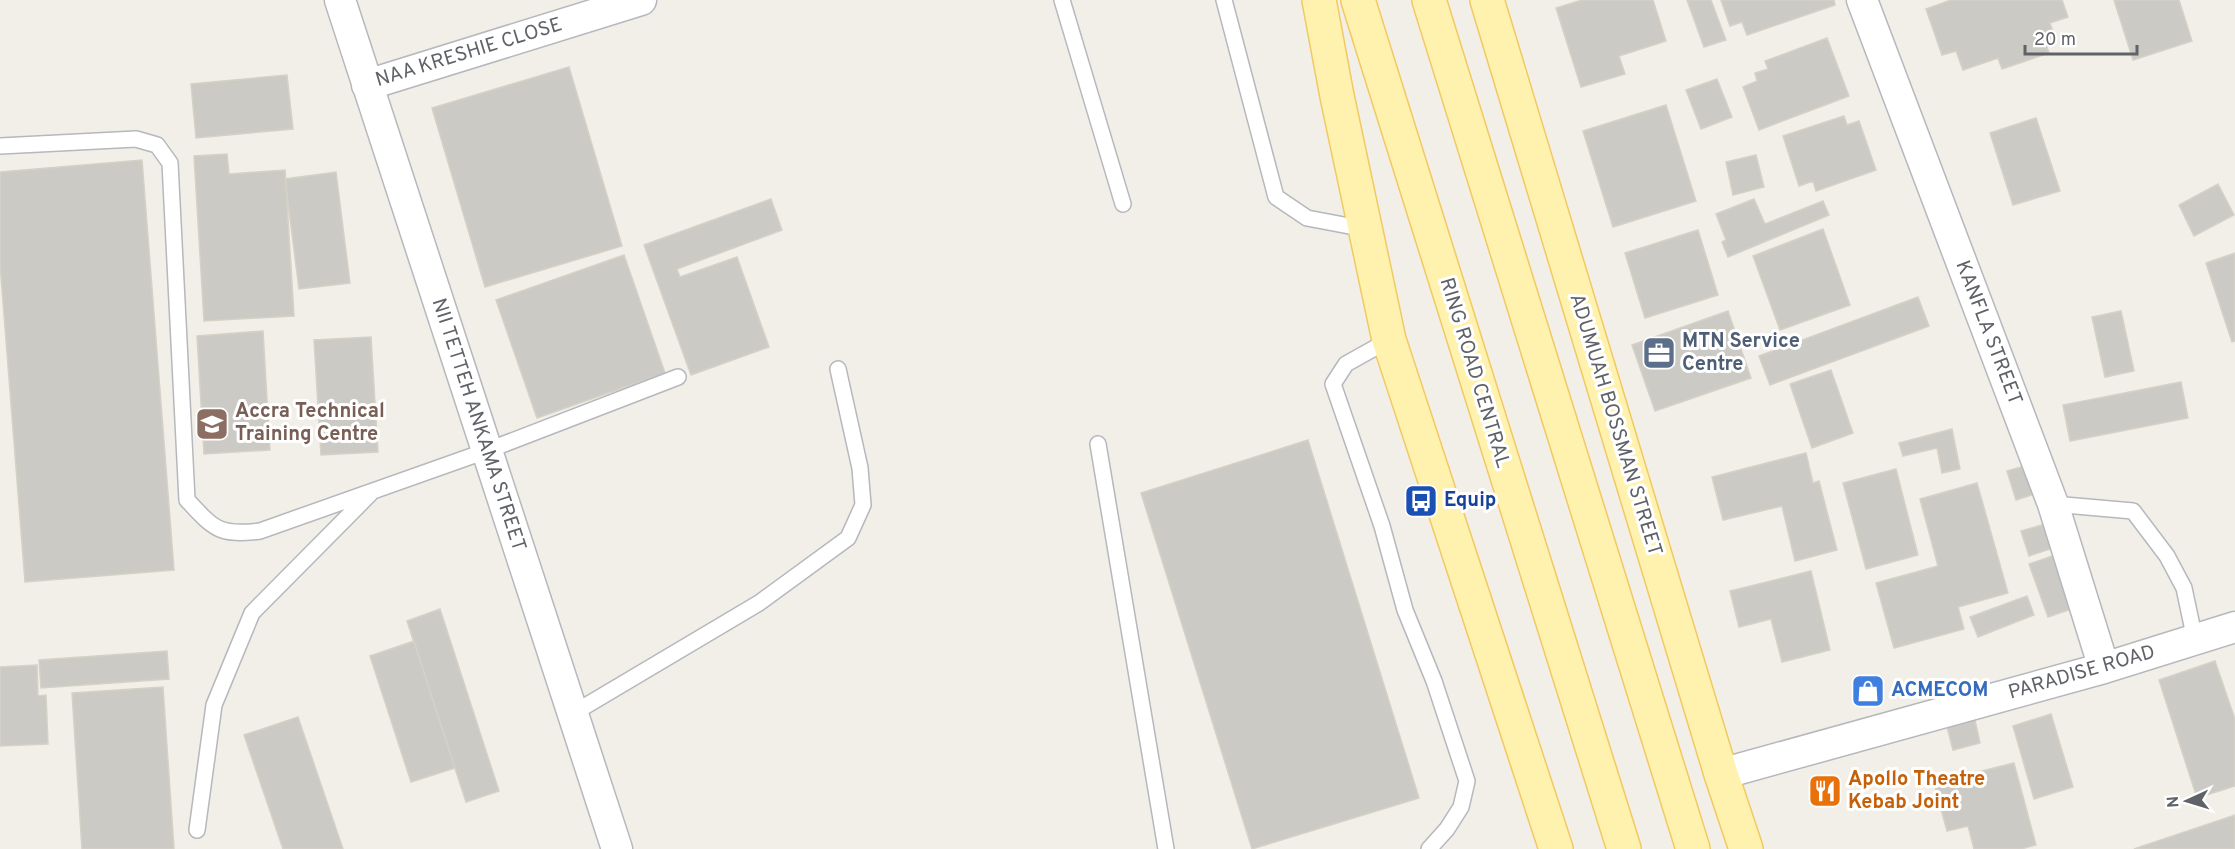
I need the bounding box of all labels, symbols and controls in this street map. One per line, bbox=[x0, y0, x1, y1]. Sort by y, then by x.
street label: NAA KRESHIE CLOSE bbox=[372, 12, 566, 94]
scale bar bbox=[2025, 18, 2138, 56]
text: 20 m bbox=[2034, 29, 2076, 52]
street label: KANFLA STREET bbox=[1949, 257, 2027, 409]
street label: RING ROAD CENTRAL bbox=[1433, 275, 1515, 471]
street label: ADUMUAH BOSSMAN STREET bbox=[1563, 291, 1667, 559]
street label: NII TETTEH ANKAMA STREET bbox=[425, 295, 531, 555]
place label: MTN Service Centre bbox=[1682, 329, 1800, 378]
office icon: MTN Service Centre bbox=[1641, 335, 1677, 371]
place label: Accra Technical Training Centre bbox=[235, 399, 385, 448]
school or university icon: Accra Technical Training Centre bbox=[194, 406, 230, 442]
bus stop icon: Equip bbox=[1403, 483, 1439, 519]
place label: Equip bbox=[1444, 488, 1496, 514]
street label: PARADISE ROAD bbox=[2006, 640, 2158, 706]
shop icon: ACMECOM bbox=[1850, 673, 1886, 709]
place label: ACMECOM bbox=[1891, 678, 1988, 704]
place label: Apollo Theatre Kebab Joint bbox=[1848, 767, 1985, 816]
north arrow bbox=[2157, 771, 2217, 831]
restaurant icon: Apollo Theatre Kebab Joint bbox=[1807, 773, 1843, 809]
text: N bbox=[2164, 795, 2184, 808]

